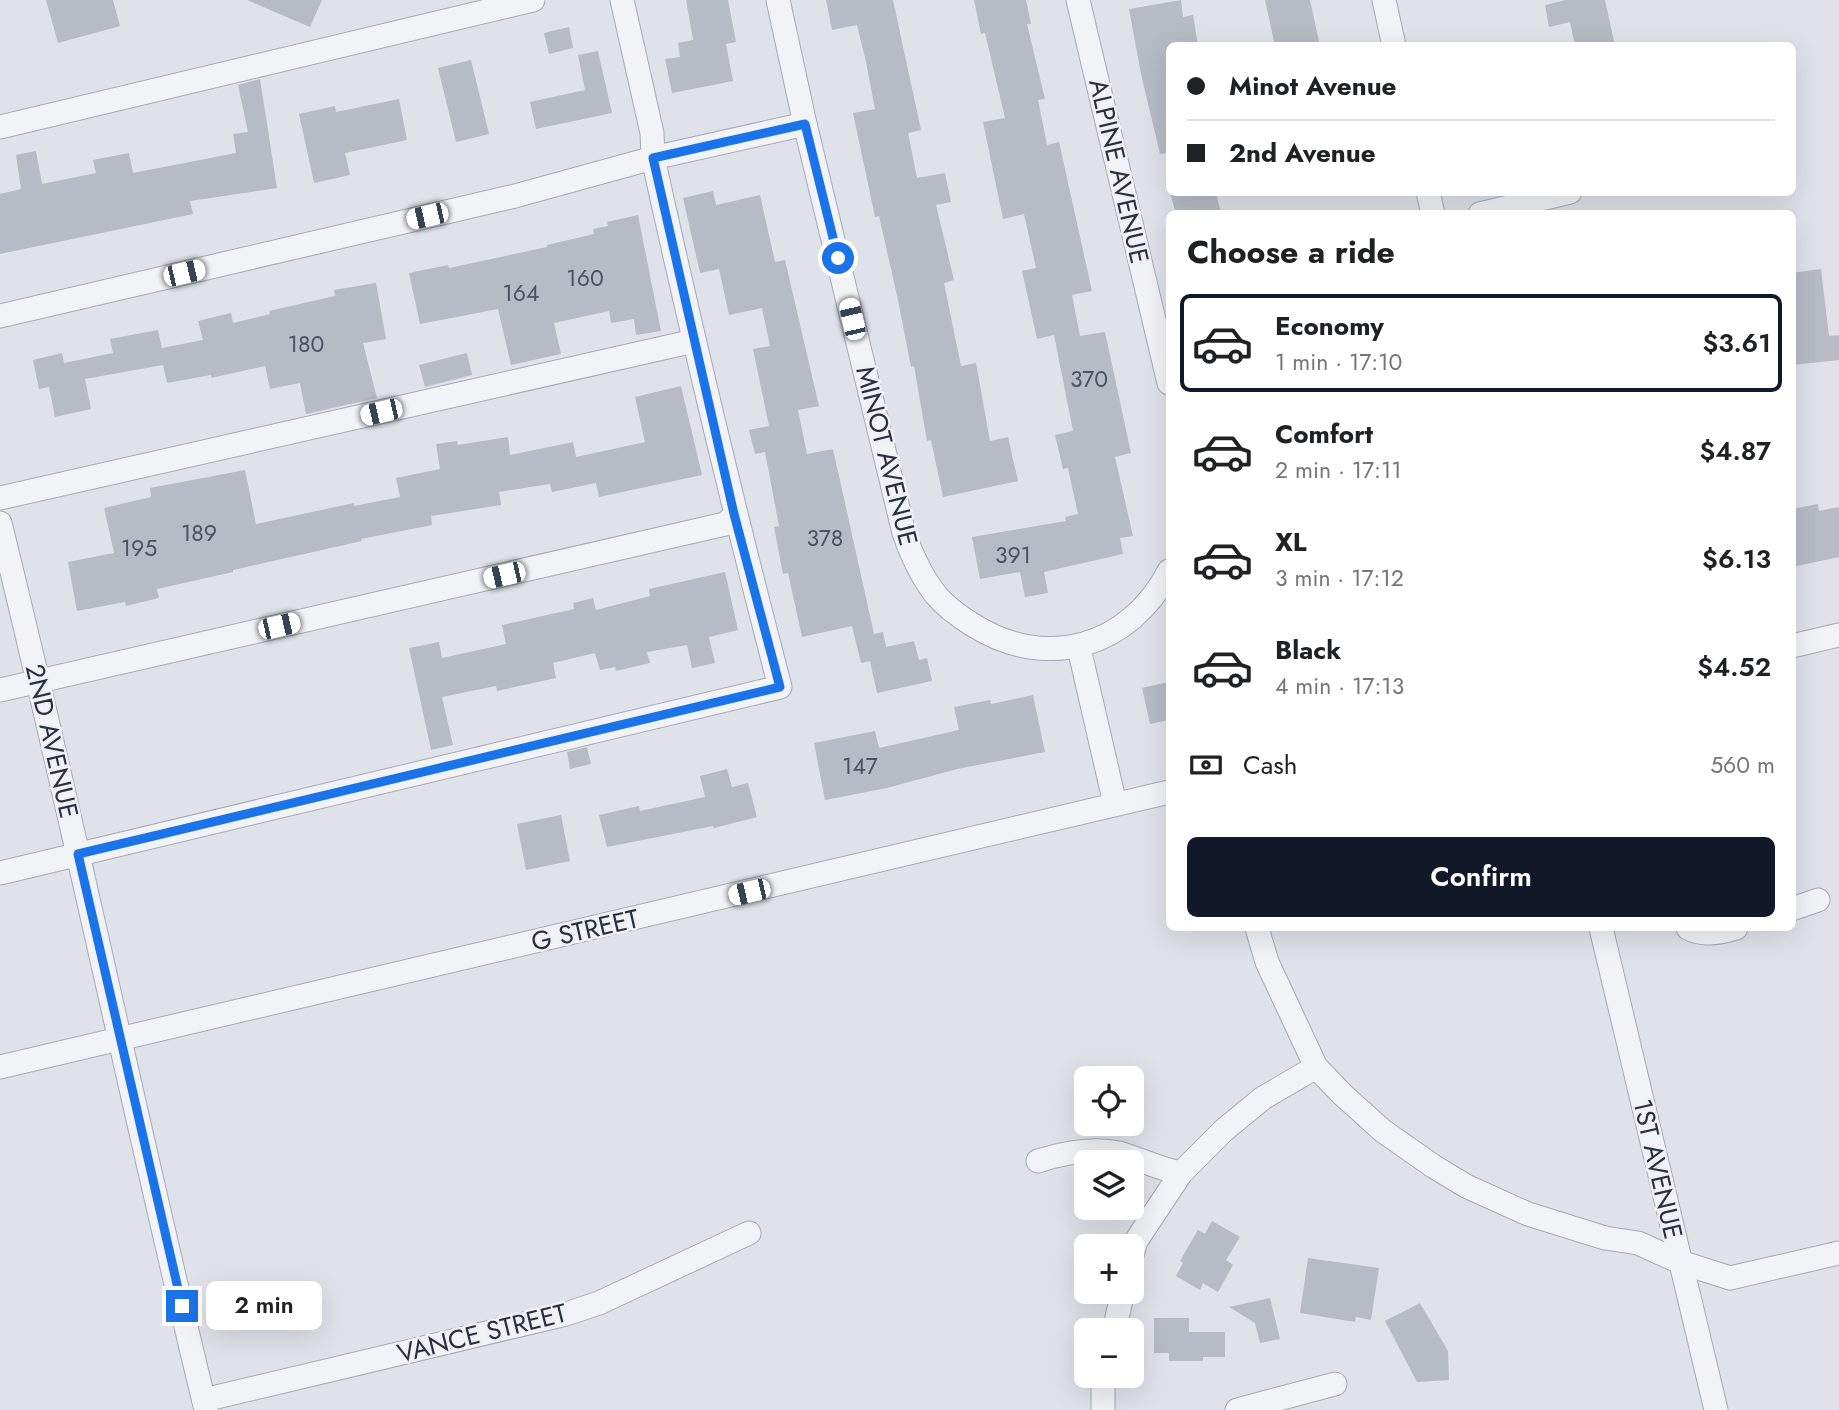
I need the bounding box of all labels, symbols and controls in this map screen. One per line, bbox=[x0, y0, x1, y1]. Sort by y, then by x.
text: Minot Avenue bbox=[1229, 67, 1397, 105]
street label: ALPINE AVENUE bbox=[1079, 75, 1159, 267]
text: 2nd Avenue bbox=[1229, 134, 1376, 172]
car bbox=[405, 201, 450, 231]
text: Choose a ride bbox=[1187, 229, 1395, 275]
route start bbox=[822, 242, 854, 274]
car bbox=[162, 258, 207, 288]
house number: 160 bbox=[566, 261, 604, 295]
house number: 164 bbox=[502, 276, 540, 310]
car bbox=[838, 296, 867, 342]
text: Economy bbox=[1275, 307, 1384, 345]
icon: car bbox=[1191, 312, 1254, 375]
text: $3.61 bbox=[1702, 324, 1771, 362]
house number: 180 bbox=[288, 327, 324, 361]
text: 1 min · 17:10 bbox=[1275, 345, 1402, 379]
street label: MINOT AVENUE bbox=[846, 362, 928, 550]
house number: 370 bbox=[1070, 362, 1108, 396]
car bbox=[359, 397, 404, 427]
text: Comfort bbox=[1275, 415, 1373, 453]
icon: car bbox=[1191, 420, 1254, 483]
text: $4.87 bbox=[1699, 432, 1771, 470]
text: 2 min · 17:11 bbox=[1275, 453, 1402, 487]
house number: 189 bbox=[181, 516, 217, 550]
house number: 378 bbox=[807, 521, 843, 555]
text: XL bbox=[1275, 523, 1307, 561]
icon: car bbox=[1191, 528, 1254, 591]
house number: 195 bbox=[121, 531, 157, 565]
house number: 391 bbox=[995, 538, 1031, 572]
text: $6.13 bbox=[1702, 540, 1771, 578]
car bbox=[482, 560, 527, 590]
text: 3 min · 17:12 bbox=[1275, 561, 1404, 595]
car bbox=[257, 611, 302, 641]
text: Black bbox=[1275, 631, 1341, 669]
icon: car bbox=[1191, 636, 1254, 699]
text: $4.52 bbox=[1697, 648, 1771, 686]
street label: 2ND AVENUE bbox=[16, 660, 88, 822]
text: 4 min · 17:13 bbox=[1275, 669, 1404, 703]
icon: cash bbox=[1187, 746, 1225, 784]
text: Cash bbox=[1243, 746, 1297, 784]
text: 560 m bbox=[1710, 748, 1775, 782]
house number: 147 bbox=[842, 749, 878, 783]
button: Confirm bbox=[1187, 837, 1775, 917]
car bbox=[727, 877, 772, 907]
street label: G STREET bbox=[527, 899, 643, 961]
map controls bbox=[1074, 1066, 1144, 1388]
button: locate bbox=[1074, 1066, 1144, 1136]
street label: 1ST AVENUE bbox=[1623, 1095, 1693, 1243]
button: layers bbox=[1074, 1150, 1144, 1220]
button: + bbox=[1074, 1234, 1144, 1304]
callout: 2 min bbox=[206, 1282, 322, 1330]
text: 2 min bbox=[234, 1288, 294, 1322]
route end bbox=[166, 1290, 198, 1322]
street label: VANCE STREET bbox=[393, 1294, 571, 1372]
button: − bbox=[1074, 1318, 1144, 1388]

